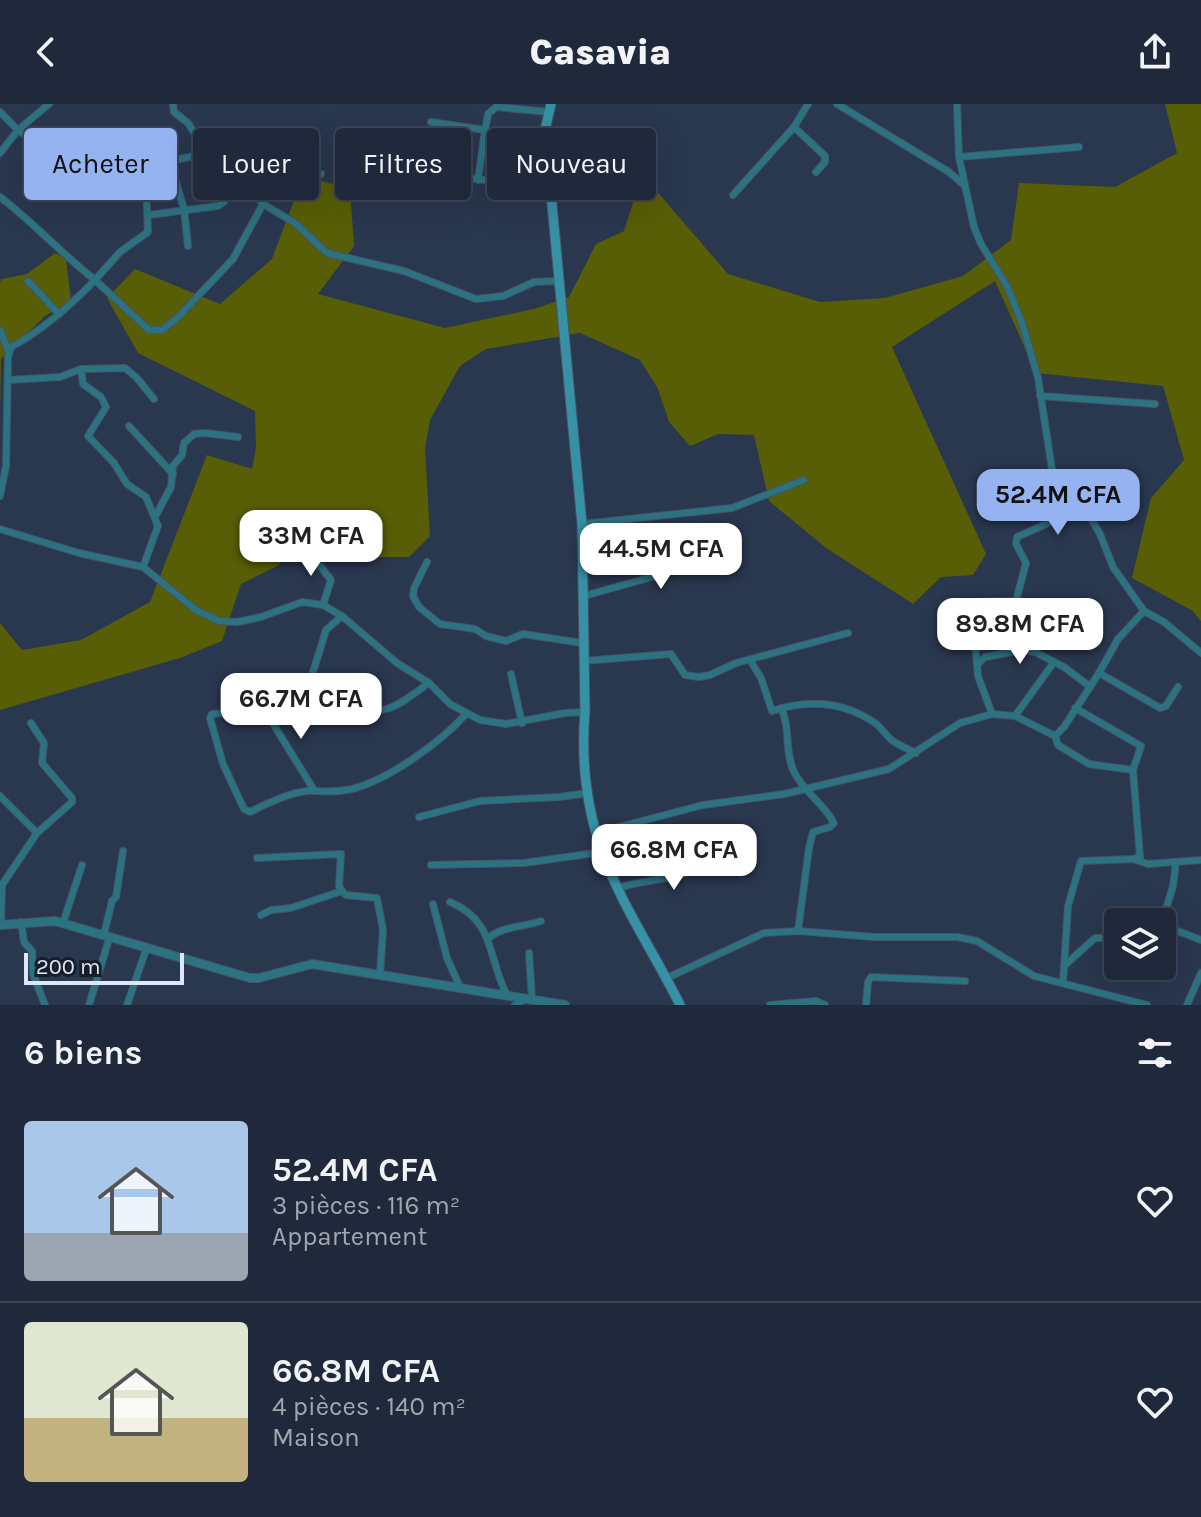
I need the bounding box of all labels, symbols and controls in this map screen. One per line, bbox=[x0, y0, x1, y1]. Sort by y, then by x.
icon: back bbox=[24, 30, 68, 74]
icon: share bbox=[1133, 30, 1177, 74]
text: Casavia bbox=[530, 31, 671, 73]
chip: Acheter bbox=[24, 128, 177, 200]
chip: Louer bbox=[193, 128, 319, 200]
chip: Filtres bbox=[335, 128, 471, 200]
chip: Nouveau bbox=[487, 128, 656, 200]
pin: 52.4M CFA bbox=[966, 469, 1150, 537]
text: 52.4M CFA bbox=[995, 479, 1121, 510]
pin: 33M CFA bbox=[237, 510, 385, 578]
text: 33M CFA bbox=[258, 520, 364, 551]
pin: 44.5M CFA bbox=[569, 523, 753, 591]
text: 44.5M CFA bbox=[598, 533, 724, 564]
pin: 89.8M CFA bbox=[928, 598, 1112, 666]
text: 89.8M CFA bbox=[955, 608, 1085, 639]
pin: 66.7M CFA bbox=[209, 673, 393, 741]
text: 66.7M CFA bbox=[239, 683, 363, 714]
pin: 66.8M CFA bbox=[582, 824, 766, 892]
text: 66.8M CFA bbox=[610, 834, 738, 865]
map controls bbox=[1104, 908, 1176, 980]
button: layers bbox=[1104, 908, 1176, 980]
scale bar bbox=[24, 949, 184, 985]
text: 200 m bbox=[36, 954, 101, 980]
icon: filters bbox=[1133, 1031, 1177, 1075]
text: 6 biens bbox=[24, 1033, 142, 1073]
text: 52.4M CFA bbox=[272, 1150, 437, 1190]
icon: home bbox=[88, 1153, 184, 1249]
icon: heart bbox=[1133, 1179, 1177, 1223]
text: 3 pièces · 116 m² bbox=[272, 1190, 460, 1221]
text: Appartement bbox=[272, 1221, 427, 1252]
text: 66.8M CFA bbox=[272, 1351, 440, 1391]
icon: home bbox=[88, 1354, 184, 1450]
icon: heart bbox=[1133, 1380, 1177, 1424]
text: 4 pièces · 140 m² bbox=[272, 1391, 466, 1422]
text: Maison bbox=[272, 1422, 360, 1453]

